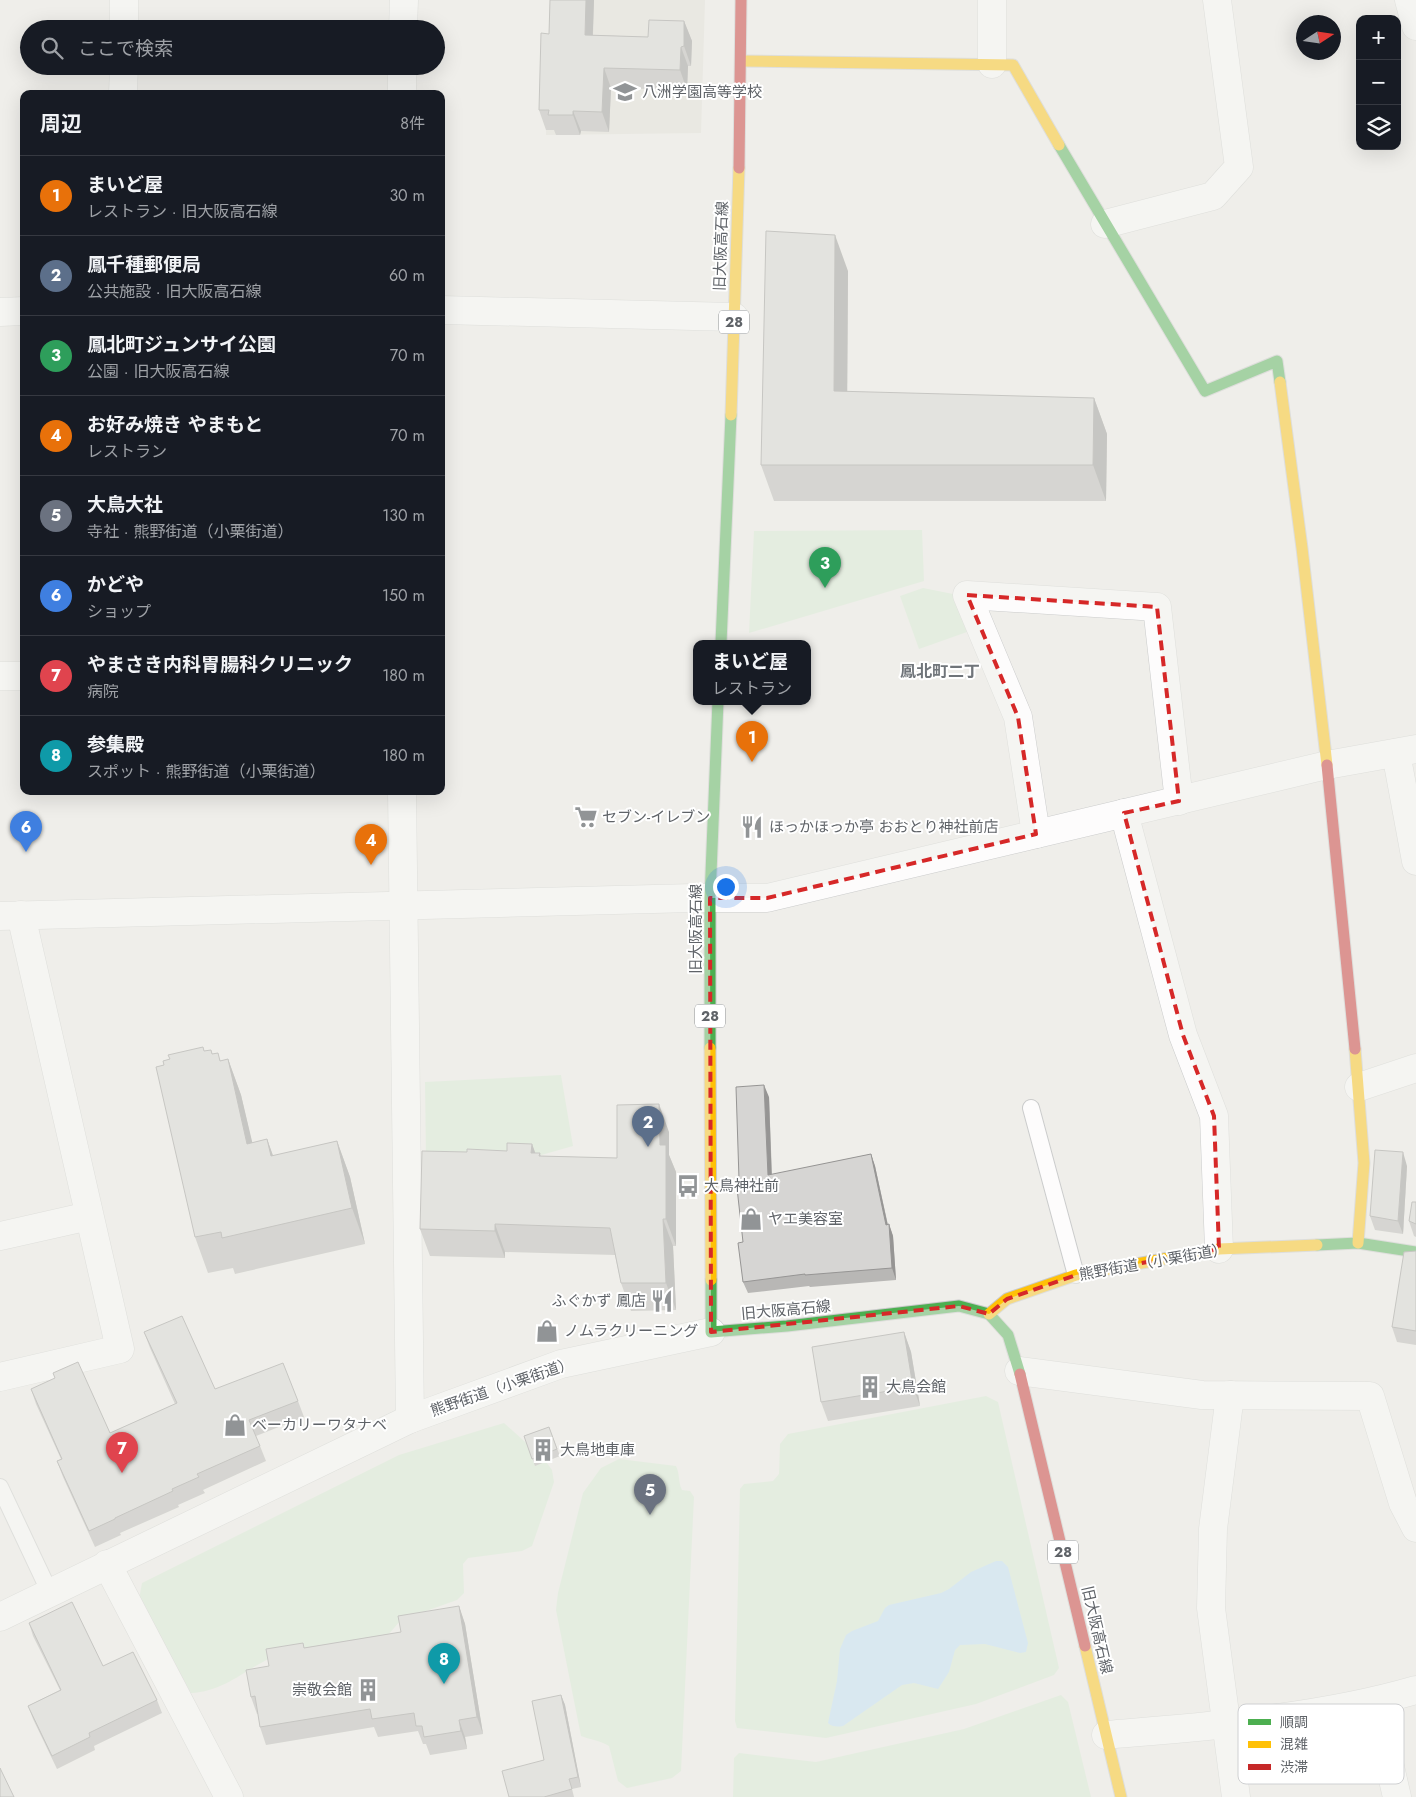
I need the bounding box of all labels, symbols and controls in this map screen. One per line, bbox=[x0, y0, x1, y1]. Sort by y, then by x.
north arrow bbox=[1296, 15, 1341, 60]
map controls bbox=[1356, 15, 1401, 150]
button: + bbox=[1356, 15, 1401, 60]
search box bbox=[20, 20, 445, 75]
icon: search bbox=[38, 34, 66, 62]
text: ここで検索 bbox=[78, 35, 173, 62]
button: − bbox=[1356, 60, 1401, 105]
school or university icon: 八洲学園高等学校 bbox=[612, 79, 638, 105]
place label: 八洲学園高等学校 bbox=[642, 81, 762, 103]
button: layers bbox=[1356, 105, 1401, 150]
text: 周辺 bbox=[40, 109, 82, 139]
text: 8件 bbox=[400, 112, 425, 135]
text: まいど屋 bbox=[87, 171, 163, 198]
text: 1 bbox=[52, 184, 60, 207]
text: 30 m bbox=[389, 184, 425, 207]
text: レストラン · 旧大阪高石線 bbox=[87, 200, 277, 223]
street label: 旧大阪高石線 bbox=[708, 201, 734, 291]
text: 鳳千種郵便局 bbox=[87, 251, 201, 278]
text: 2 bbox=[51, 264, 61, 287]
text: 60 m bbox=[389, 264, 425, 287]
text: 公共施設 · 旧大阪高石線 bbox=[87, 280, 261, 303]
road number: 28 bbox=[719, 311, 749, 334]
text: 鳳北町ジュンサイ公園 bbox=[87, 331, 276, 358]
text: 3 bbox=[51, 344, 61, 367]
text: 70 m bbox=[390, 344, 425, 367]
text: 公園 · 旧大阪高石線 bbox=[87, 360, 229, 383]
text: お好み焼き やまもと bbox=[87, 411, 263, 438]
text: 4 bbox=[50, 424, 62, 447]
text: 70 m bbox=[390, 424, 425, 447]
text: レストラン bbox=[87, 440, 167, 463]
text: 大鳥大社 bbox=[87, 491, 163, 518]
text: 5 bbox=[51, 504, 61, 527]
text: 130 m bbox=[382, 504, 425, 527]
text: 寺社 · 熊野街道（小栗街道） bbox=[87, 520, 293, 543]
pin: 3 bbox=[809, 547, 841, 588]
text: かどや bbox=[87, 571, 144, 598]
text: 6 bbox=[51, 584, 61, 607]
text: 150 m bbox=[382, 584, 425, 607]
text: ショップ bbox=[87, 600, 151, 623]
popup bbox=[693, 640, 811, 705]
text: まいど屋 bbox=[712, 648, 788, 675]
text: やまさき内科胃腸科クリニック bbox=[87, 651, 353, 678]
district label: 鳳北町二丁 bbox=[900, 660, 980, 683]
text: 7 bbox=[51, 664, 61, 687]
text: 180 m bbox=[382, 664, 425, 687]
text: レストラン bbox=[712, 677, 792, 700]
text: 病院 bbox=[87, 680, 119, 703]
pin: 1 bbox=[736, 721, 768, 762]
text: 参集殿 bbox=[87, 731, 144, 758]
text: 8 bbox=[51, 744, 61, 767]
text: 180 m bbox=[382, 744, 425, 767]
text: スポット · 熊野街道（小栗街道） bbox=[87, 760, 325, 783]
supermarket icon: セブン-イレブン bbox=[573, 804, 599, 830]
place label: セブン-イレブン bbox=[602, 806, 710, 828]
pin: 6 bbox=[10, 811, 42, 852]
restaurant icon: ほっかほっか亭 おおとり神社前店 bbox=[739, 814, 765, 840]
place label: ほっかほっか亭 おおとり神社前店 bbox=[769, 816, 999, 838]
pin: 4 bbox=[355, 824, 387, 865]
your location bbox=[713, 874, 739, 900]
street label: 旧大阪高石線 bbox=[685, 884, 707, 974]
road number: 28 bbox=[695, 1004, 725, 1028]
pin: 2 bbox=[632, 1106, 664, 1147]
bus stop icon: 大鳥神社前 bbox=[675, 1173, 701, 1199]
place label: 大鳥神社前 bbox=[704, 1175, 779, 1197]
shop icon: ヤエ美容室 bbox=[738, 1206, 764, 1232]
place label: ヤエ美容室 bbox=[768, 1208, 843, 1230]
street label: 熊野街道（小栗街道） bbox=[1077, 1238, 1229, 1286]
restaurant icon: ふぐかず 鳳店 bbox=[649, 1288, 675, 1314]
place label: ふぐかず 鳳店 bbox=[551, 1290, 646, 1312]
street label: 旧大阪高石線 bbox=[740, 1295, 832, 1325]
shop icon: ノムラクリーニング bbox=[534, 1318, 560, 1344]
place label: ノムラクリーニング bbox=[564, 1320, 698, 1342]
street label: 熊野街道（小栗街道） bbox=[427, 1352, 577, 1422]
building icon: 大鳥会館 bbox=[857, 1374, 883, 1400]
place label: 大鳥会館 bbox=[886, 1376, 946, 1398]
shop icon: ベーカリーワタナベ bbox=[222, 1412, 248, 1438]
place label: ベーカリーワタナベ bbox=[252, 1414, 387, 1436]
pin: 7 bbox=[106, 1432, 138, 1473]
building icon: 大鳥地車庫 bbox=[530, 1437, 556, 1463]
place label: 大鳥地車庫 bbox=[560, 1439, 635, 1461]
pin: 5 bbox=[634, 1474, 666, 1515]
road number: 28 bbox=[1048, 1540, 1078, 1564]
street label: 旧大阪高石線 bbox=[1076, 1584, 1118, 1676]
pin: 8 bbox=[428, 1643, 460, 1684]
building icon: 崇敬会館 bbox=[355, 1677, 381, 1703]
place label: 崇敬会館 bbox=[292, 1679, 352, 1701]
legend bbox=[1238, 1704, 1404, 1784]
text: 順調 bbox=[1280, 1712, 1308, 1732]
text: 混雑 bbox=[1280, 1734, 1308, 1754]
text: 渋滞 bbox=[1280, 1757, 1308, 1777]

